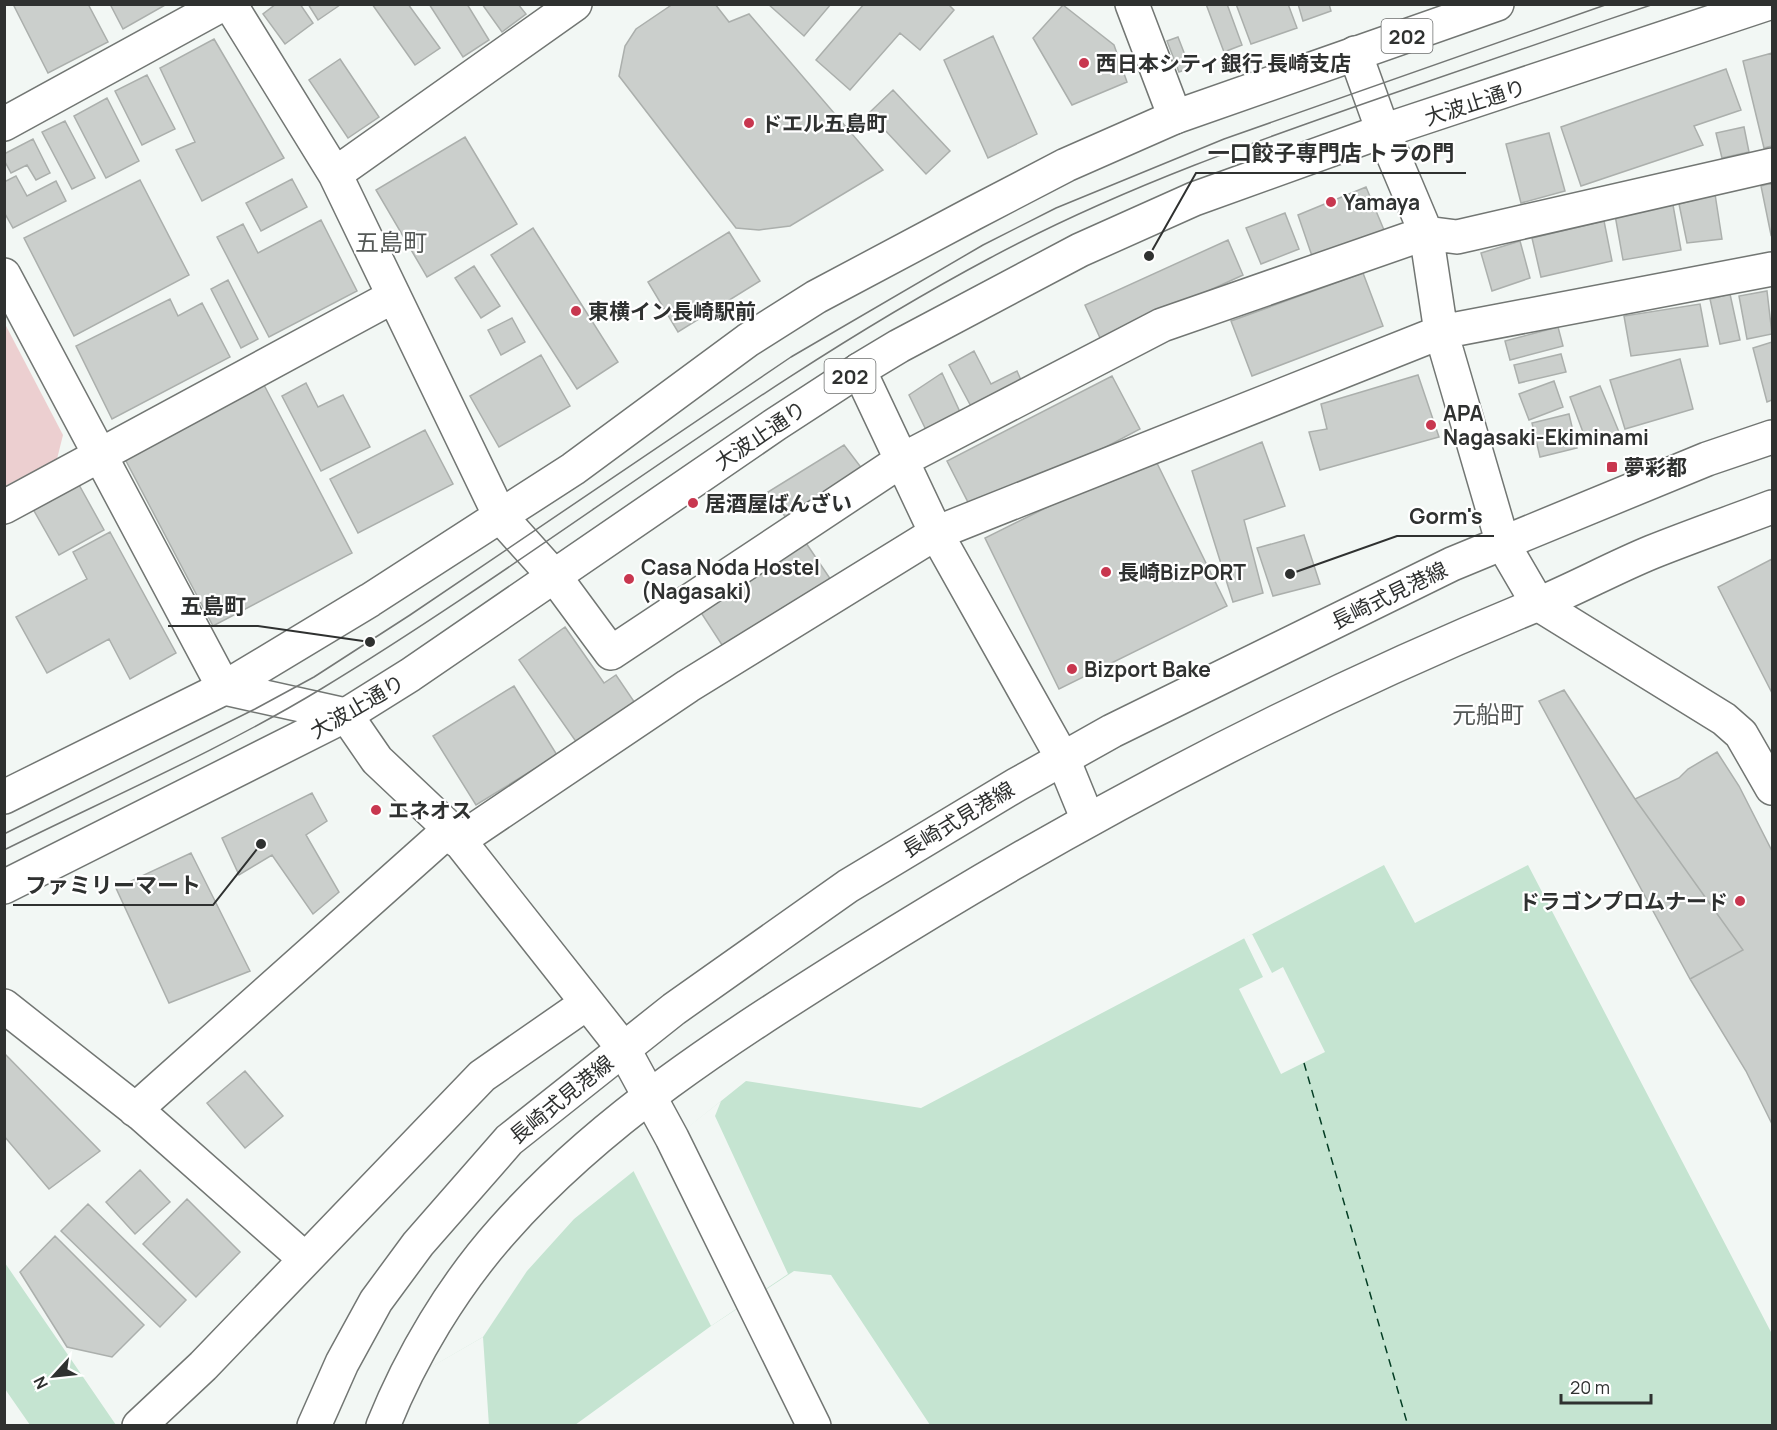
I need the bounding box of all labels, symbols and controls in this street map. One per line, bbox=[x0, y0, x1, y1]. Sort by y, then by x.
road number: 202 bbox=[1382, 19, 1432, 53]
place label: 西日本シティ銀行 長崎支店 bbox=[1096, 49, 1351, 77]
marker: 西日本シティ銀行 長崎支店 bbox=[1077, 56, 1091, 70]
street label: 大波止通り bbox=[1421, 72, 1529, 132]
place label: ドエル五島町 bbox=[761, 109, 887, 137]
marker: ドエル五島町 bbox=[742, 116, 756, 130]
callout: 一口餃子専門店 トラの門 bbox=[1196, 133, 1466, 173]
text: 一口餃子専門店 トラの門 bbox=[1208, 138, 1454, 168]
place label: Yamaya bbox=[1343, 188, 1420, 216]
marker: Yamaya bbox=[1324, 195, 1338, 209]
district label: 五島町 bbox=[355, 225, 427, 258]
place label: 東横イン長崎駅前 bbox=[588, 297, 756, 325]
marker: 東横イン長崎駅前 bbox=[569, 304, 583, 318]
road number: 202 bbox=[824, 359, 876, 393]
street label: 大波止通り bbox=[709, 394, 811, 476]
place label: APA Nagasaki-Ekiminami bbox=[1443, 399, 1649, 451]
marker: APA Nagasaki-Ekiminami bbox=[1424, 418, 1438, 432]
place label: 夢彩都 bbox=[1624, 453, 1687, 481]
marker: 夢彩都 bbox=[1605, 460, 1619, 474]
place label: 居酒屋ばんざい bbox=[705, 489, 852, 517]
marker: 居酒屋ばんざい bbox=[686, 496, 700, 510]
callout: Gorm's bbox=[1397, 496, 1494, 536]
text: Gorm's bbox=[1409, 501, 1483, 531]
place label: Casa Noda Hostel (Nagasaki) bbox=[641, 553, 820, 605]
street label: 長崎式見港線 bbox=[1326, 555, 1452, 635]
place label: 長崎BizPORT bbox=[1118, 558, 1246, 586]
marker: 長崎BizPORT bbox=[1099, 565, 1113, 579]
marker: Casa Noda Hostel (Nagasaki) bbox=[622, 572, 636, 586]
callout: 五島町 bbox=[168, 586, 258, 626]
text: 五島町 bbox=[180, 591, 246, 621]
place label: Bizport Bake bbox=[1084, 655, 1211, 683]
marker: Bizport Bake bbox=[1065, 662, 1079, 676]
street label: 大波止通り bbox=[305, 668, 409, 744]
district label: 元船町 bbox=[1452, 697, 1524, 730]
street label: 長崎式見港線 bbox=[897, 775, 1019, 863]
place label: エネオス bbox=[388, 796, 472, 824]
marker: エネオス bbox=[369, 803, 383, 817]
callout: ファミリーマート bbox=[13, 865, 213, 905]
text: ファミリーマート bbox=[25, 870, 201, 900]
place label: ドラゴンプロムナード bbox=[1519, 887, 1728, 915]
marker: ドラゴンプロムナード bbox=[1733, 894, 1747, 908]
street label: 長崎式見港線 bbox=[503, 1048, 619, 1150]
north arrow bbox=[24, 1346, 84, 1406]
scale bar bbox=[1561, 1367, 1651, 1405]
text: N bbox=[28, 1373, 53, 1393]
text: 20 m bbox=[1570, 1375, 1610, 1399]

